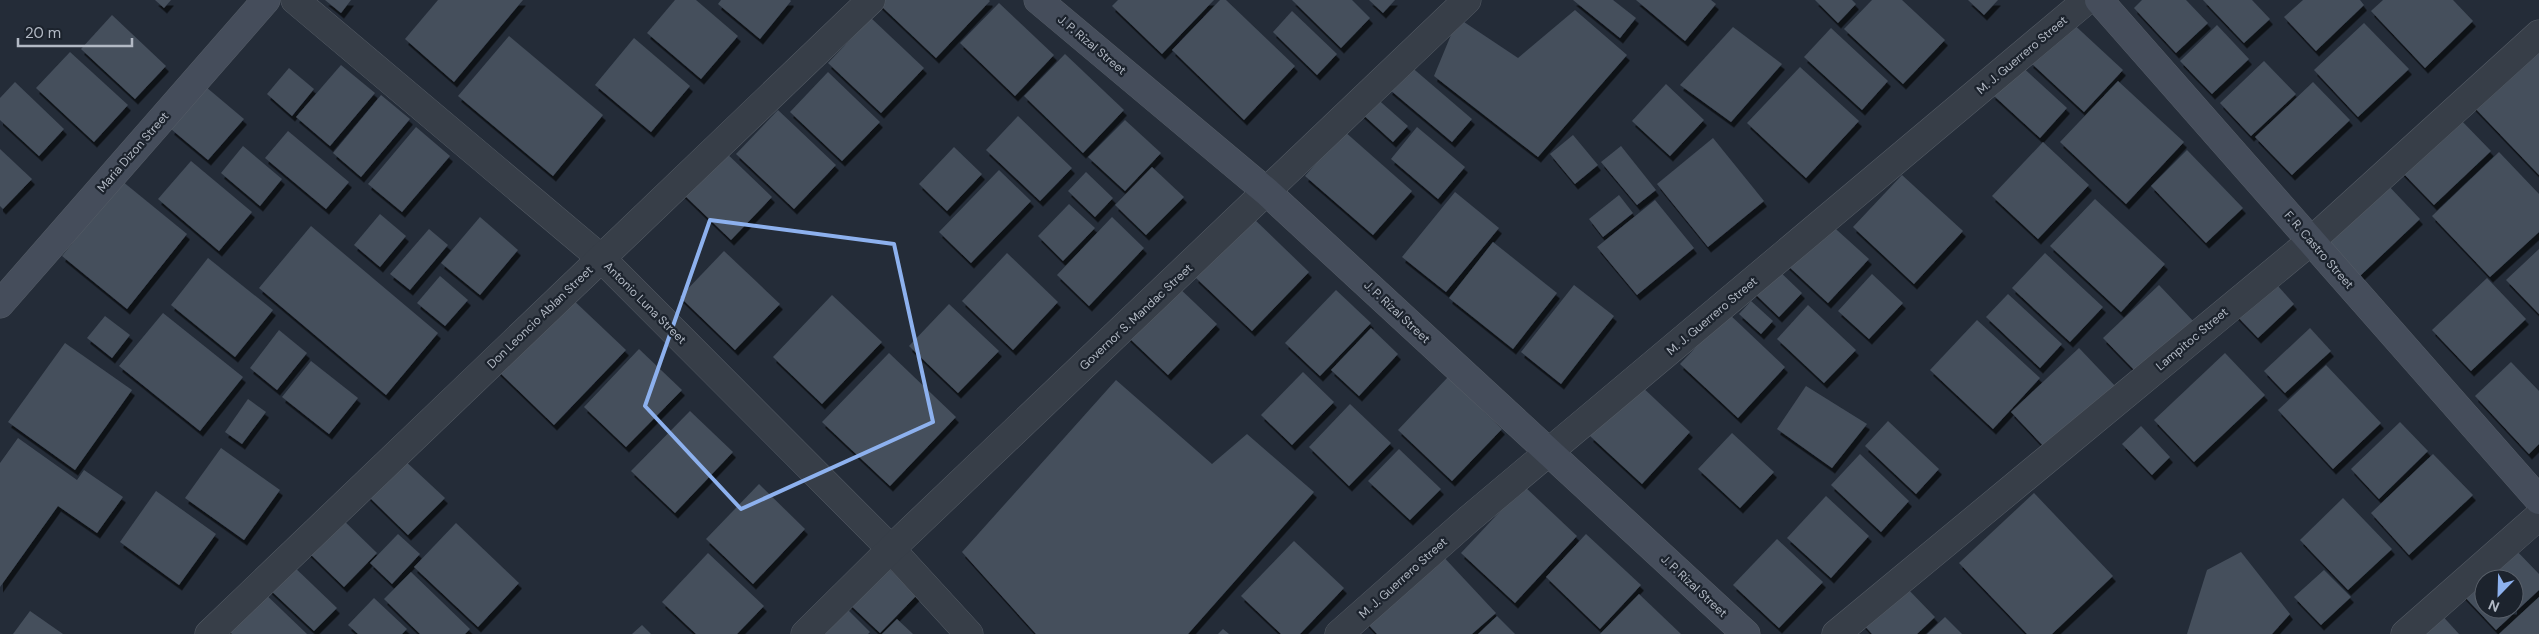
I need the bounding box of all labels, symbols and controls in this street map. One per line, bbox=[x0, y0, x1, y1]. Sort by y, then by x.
street label: J. P. Rizal Street bbox=[1054, 12, 1130, 79]
street label: M. J. Guerrero Street bbox=[1973, 12, 2071, 98]
scale bar bbox=[18, 15, 131, 47]
text: 20 m bbox=[25, 23, 61, 43]
street label: Maria Dizon Street bbox=[94, 108, 173, 196]
street label: F. R. Castro Street bbox=[2281, 208, 2357, 292]
street label: Antonio Luna Street bbox=[600, 258, 690, 348]
street label: Governor S. Mandac Street bbox=[1076, 260, 1196, 374]
street label: Don Leoncio Ablan Street bbox=[484, 262, 597, 372]
street label: M. J. Guerrero Street bbox=[1663, 273, 1761, 359]
street label: J. P. Rizal Street bbox=[1360, 277, 1434, 347]
street label: Lampitoc Street bbox=[2153, 304, 2232, 374]
street label: M. J. Guerrero Street bbox=[1355, 534, 1451, 622]
street label: J. P. Rizal Street bbox=[1657, 551, 1731, 621]
north arrow bbox=[2474, 569, 2524, 619]
text: N bbox=[2486, 596, 2502, 616]

